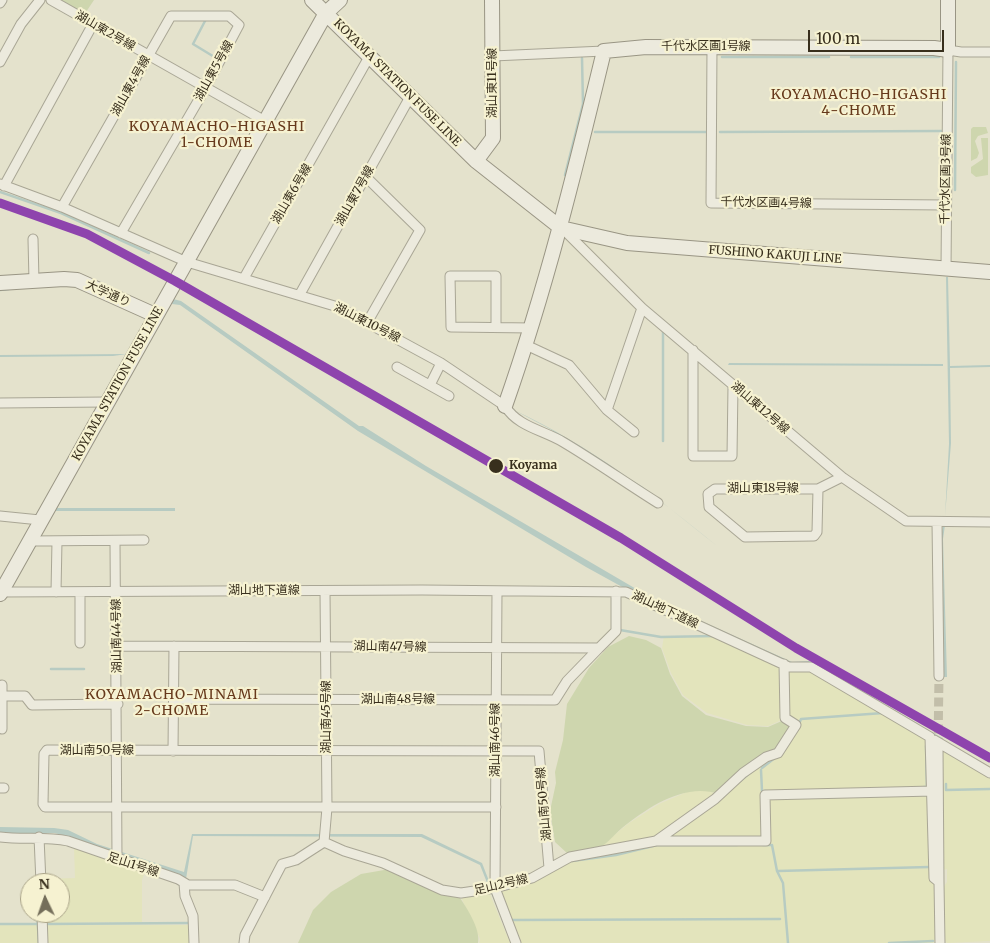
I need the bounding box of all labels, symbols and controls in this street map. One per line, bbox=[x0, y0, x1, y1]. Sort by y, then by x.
street label: 湖山東2号線 bbox=[72, 8, 138, 54]
street label: KOYAMA STATION FUSE LINE bbox=[330, 16, 464, 150]
scale bar bbox=[810, 20, 946, 52]
text: 100 m bbox=[816, 29, 860, 48]
street label: 湖山東5号線 bbox=[191, 38, 237, 104]
street label: 千代水区画1号線 bbox=[661, 40, 751, 54]
street label: 湖山東11号線 bbox=[486, 48, 500, 118]
street label: 湖山東4号線 bbox=[108, 53, 154, 119]
district label: KOYAMACHO-HIGASHI 4-CHOME bbox=[769, 87, 949, 120]
district label: KOYAMACHO-HIGASHI 1-CHOME bbox=[127, 119, 307, 152]
street label: 千代水区画3号線 bbox=[938, 133, 954, 225]
street label: 湖山東6号線 bbox=[269, 161, 315, 227]
street label: 湖山東7号線 bbox=[333, 163, 377, 229]
street label: 千代水区画4号線 bbox=[720, 195, 812, 211]
street label: FUSHINO KAKUJI LINE bbox=[708, 243, 842, 267]
street label: 大学通り bbox=[83, 278, 133, 310]
street label: 湖山東10号線 bbox=[331, 300, 403, 346]
street label: KOYAMA STATION FUSE LINE bbox=[69, 304, 167, 464]
street label: 湖山東12号線 bbox=[728, 379, 792, 437]
marker: Koyama bbox=[487, 457, 505, 475]
place label: Koyama bbox=[509, 459, 557, 473]
street label: 湖山東18号線 bbox=[727, 482, 799, 496]
street label: 湖山地下道線 bbox=[228, 584, 300, 598]
street label: 湖山地下道線 bbox=[629, 588, 701, 632]
street label: 湖山南44号線 bbox=[109, 598, 125, 674]
street label: 湖山南47号線 bbox=[353, 639, 427, 655]
street label: 湖山南45号線 bbox=[320, 680, 334, 754]
district label: KOYAMACHO-MINAMI 2-CHOME bbox=[83, 687, 261, 720]
street label: 湖山南48号線 bbox=[361, 693, 435, 707]
street label: 湖山南46号線 bbox=[489, 703, 503, 777]
street label: 湖山南50号線 bbox=[60, 744, 134, 758]
street label: 湖山南50号線 bbox=[534, 766, 554, 842]
street label: 足山1号線 bbox=[105, 850, 161, 880]
street label: 足山2号線 bbox=[473, 872, 529, 898]
north arrow bbox=[20, 873, 70, 923]
text: N bbox=[38, 875, 50, 893]

